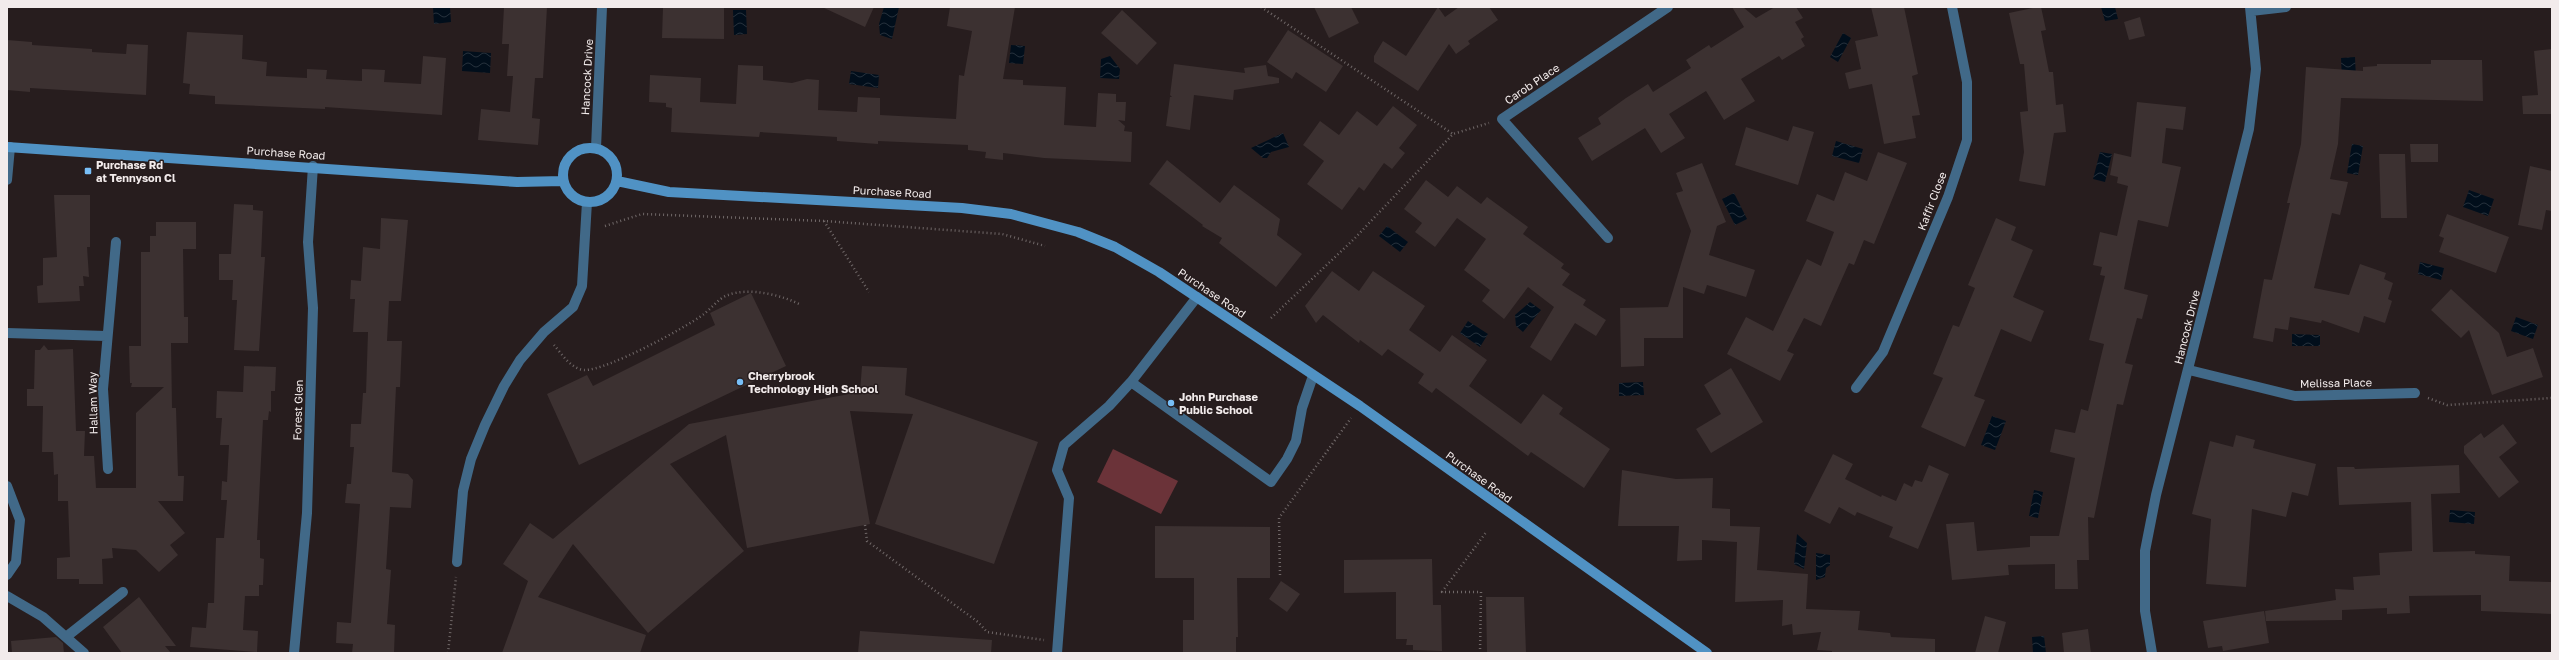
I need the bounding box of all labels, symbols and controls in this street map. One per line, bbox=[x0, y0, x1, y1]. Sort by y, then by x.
street label: Hancock Drive bbox=[578, 39, 595, 115]
street label: Carob Place bbox=[1502, 60, 1562, 107]
street label: Purchase Road bbox=[246, 143, 326, 162]
place label: Purchase Rd at Tennyson Cl bbox=[96, 158, 176, 184]
marker: Purchase Rd at Tennyson Cl bbox=[83, 166, 93, 176]
street label: Kaffir Close bbox=[1914, 170, 1949, 232]
street label: Purchase Road bbox=[852, 183, 932, 200]
street label: Purchase Road bbox=[1176, 265, 1249, 320]
street label: Hancock Drive bbox=[2171, 288, 2202, 365]
place label: Cherrybrook Technology High School bbox=[748, 369, 878, 395]
street label: Hallam Way bbox=[85, 372, 100, 434]
street label: Melissa Place bbox=[2300, 375, 2372, 390]
marker: Cherrybrook Technology High School bbox=[735, 377, 745, 387]
street label: Forest Glen bbox=[290, 379, 305, 441]
place label: John Purchase Public School bbox=[1179, 390, 1258, 416]
marker: John Purchase Public School bbox=[1166, 398, 1176, 408]
street label: Purchase Road bbox=[1444, 448, 1515, 505]

